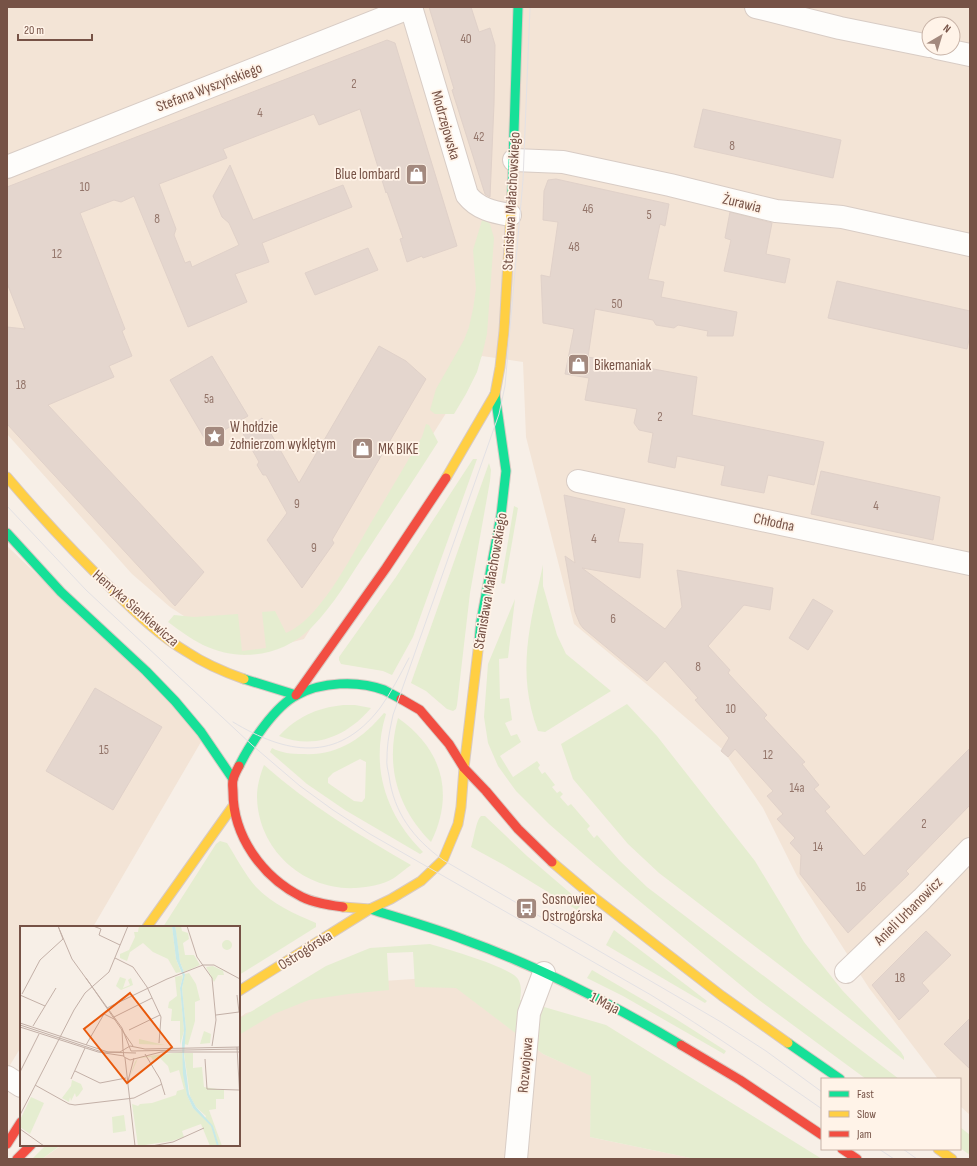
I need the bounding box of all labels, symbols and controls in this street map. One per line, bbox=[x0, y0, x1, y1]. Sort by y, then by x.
scale bar bbox=[18, 16, 92, 42]
north arrow bbox=[921, 16, 961, 56]
text: N bbox=[941, 22, 953, 36]
text: 20 m bbox=[24, 23, 44, 38]
house number: 40 bbox=[460, 31, 472, 47]
street label: Stefana Wyszyńskiego bbox=[154, 59, 265, 116]
house number: 2 bbox=[351, 76, 357, 92]
street label: Modrzejowska bbox=[427, 88, 465, 162]
house number: 4 bbox=[257, 105, 263, 121]
house number: 42 bbox=[474, 129, 484, 145]
street label: Stanisława Małachowskiego bbox=[498, 131, 525, 271]
house number: 8 bbox=[729, 138, 735, 154]
shop icon: Blue lombard bbox=[403, 161, 429, 187]
place label: Blue lombard bbox=[335, 165, 400, 184]
house number: 10 bbox=[80, 179, 90, 195]
street label: Żurawia bbox=[721, 190, 763, 217]
house number: 46 bbox=[582, 201, 594, 217]
house number: 5 bbox=[646, 207, 652, 223]
house number: 8 bbox=[154, 211, 160, 227]
house number: 48 bbox=[568, 239, 580, 255]
house number: 12 bbox=[52, 246, 62, 262]
house number: 50 bbox=[611, 296, 623, 312]
shop icon: Bikemaniak bbox=[565, 352, 591, 378]
place label: Bikemaniak bbox=[594, 356, 651, 375]
house number: 18 bbox=[16, 377, 26, 393]
house number: 5a bbox=[204, 391, 214, 407]
house number: 2 bbox=[657, 409, 663, 425]
place label: W hołdzie żołnierzom wyklętym bbox=[230, 418, 336, 454]
place icon: W hołdzie żołnierzom wyklętym bbox=[202, 423, 228, 449]
shop icon: MK BIKE bbox=[350, 436, 376, 462]
place label: MK BIKE bbox=[378, 440, 419, 459]
house number: 9 bbox=[294, 496, 300, 512]
house number: 4 bbox=[873, 498, 879, 514]
street label: Chłodna bbox=[752, 509, 796, 536]
street label: Stanisława Małachowskiego bbox=[469, 511, 512, 651]
house number: 4 bbox=[591, 531, 597, 547]
house number: 9 bbox=[311, 540, 317, 556]
street label: Henryka Sienkiewicza bbox=[88, 566, 183, 651]
house number: 6 bbox=[610, 611, 616, 627]
house number: 8 bbox=[695, 659, 701, 675]
house number: 10 bbox=[726, 701, 736, 717]
house number: 15 bbox=[99, 742, 109, 758]
house number: 12 bbox=[763, 747, 773, 763]
house number: 14a bbox=[790, 780, 805, 796]
house number: 2 bbox=[921, 816, 927, 832]
house number: 14 bbox=[813, 839, 824, 855]
street label: Anieli Urbanowicz bbox=[869, 873, 947, 950]
house number: 16 bbox=[856, 879, 866, 895]
place label: Sosnowiec Ostrogórska bbox=[542, 890, 603, 926]
bus stop icon: Sosnowiec Ostrogórska bbox=[513, 895, 539, 921]
inset map bbox=[20, 926, 240, 1146]
street label: Ostrogórska bbox=[274, 926, 336, 975]
house number: 18 bbox=[895, 970, 905, 986]
street label: 1 Maja bbox=[587, 988, 623, 1019]
street label: Rozwojowa bbox=[514, 1036, 537, 1094]
legend bbox=[821, 1078, 961, 1150]
text: Fast bbox=[857, 1087, 874, 1102]
text: Slow bbox=[857, 1107, 876, 1122]
text: Jam bbox=[856, 1127, 872, 1142]

